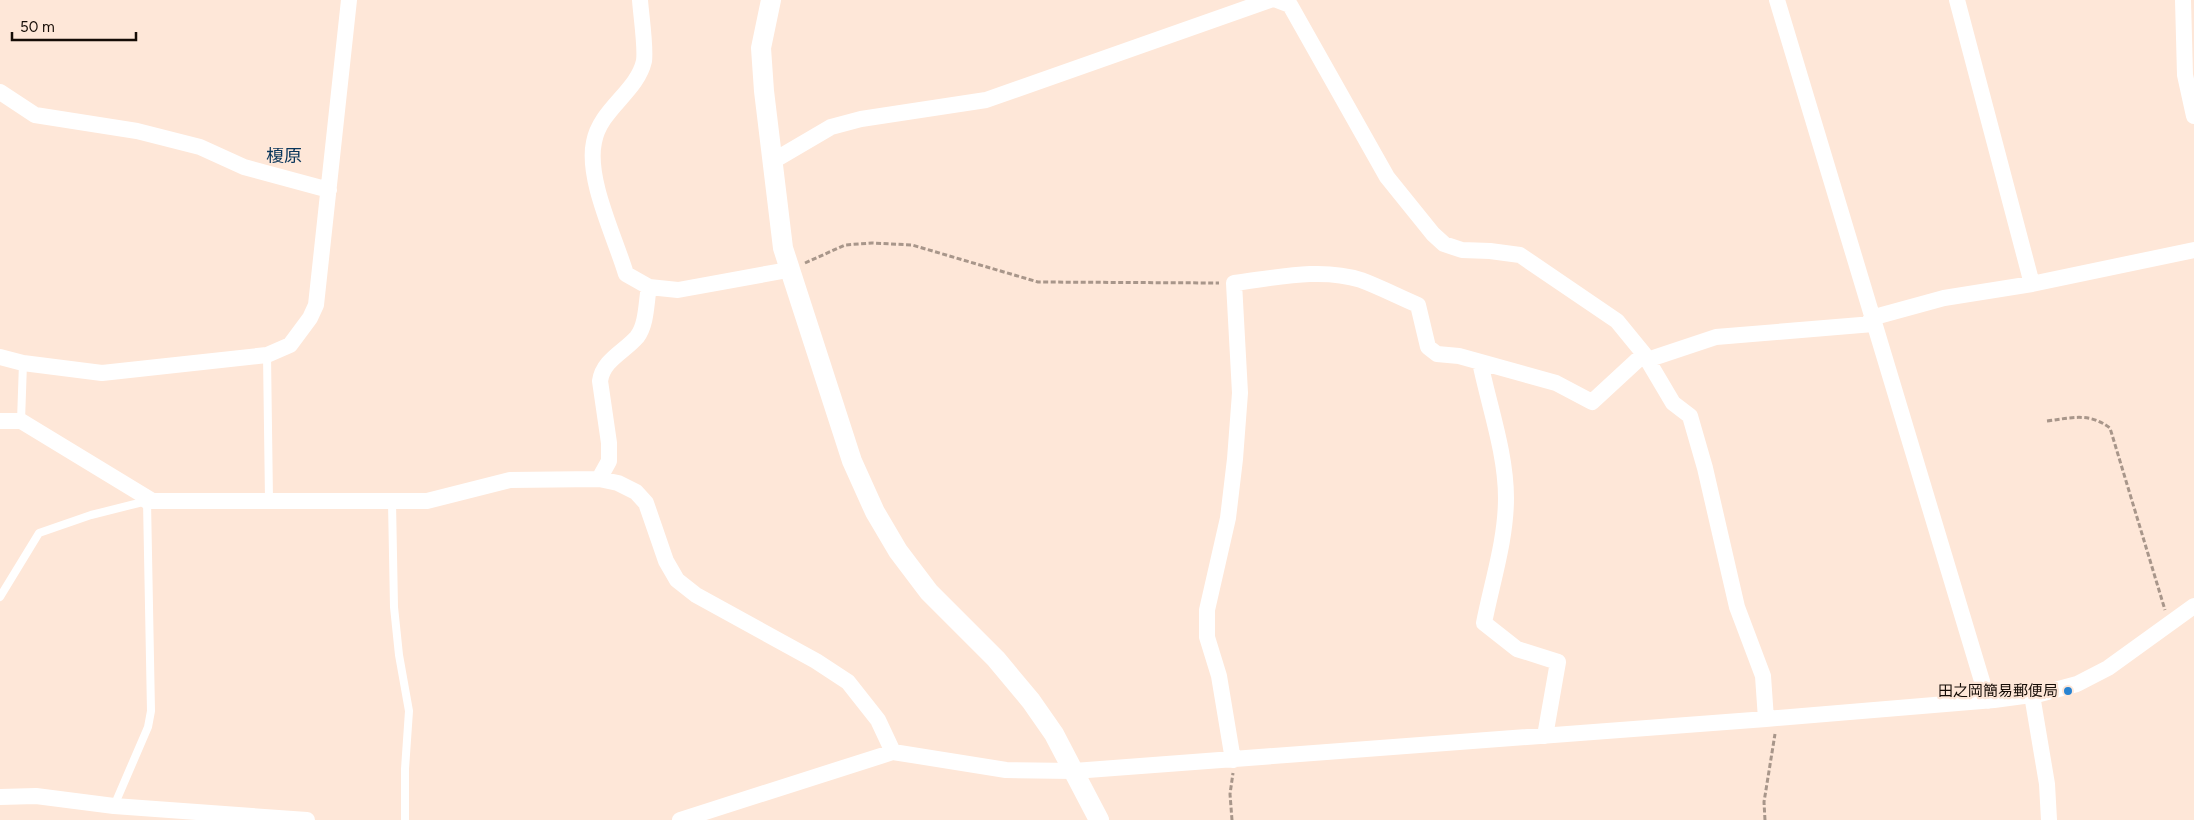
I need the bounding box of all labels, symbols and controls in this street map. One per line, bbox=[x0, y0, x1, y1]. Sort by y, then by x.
scale bar bbox=[12, 10, 136, 42]
text: 50 m bbox=[20, 18, 55, 36]
district label: 榎原 bbox=[266, 145, 302, 167]
place label: 田之岡簡易郵便局 bbox=[1938, 682, 2058, 700]
marker: 田之岡簡易郵便局 bbox=[2062, 685, 2074, 697]

